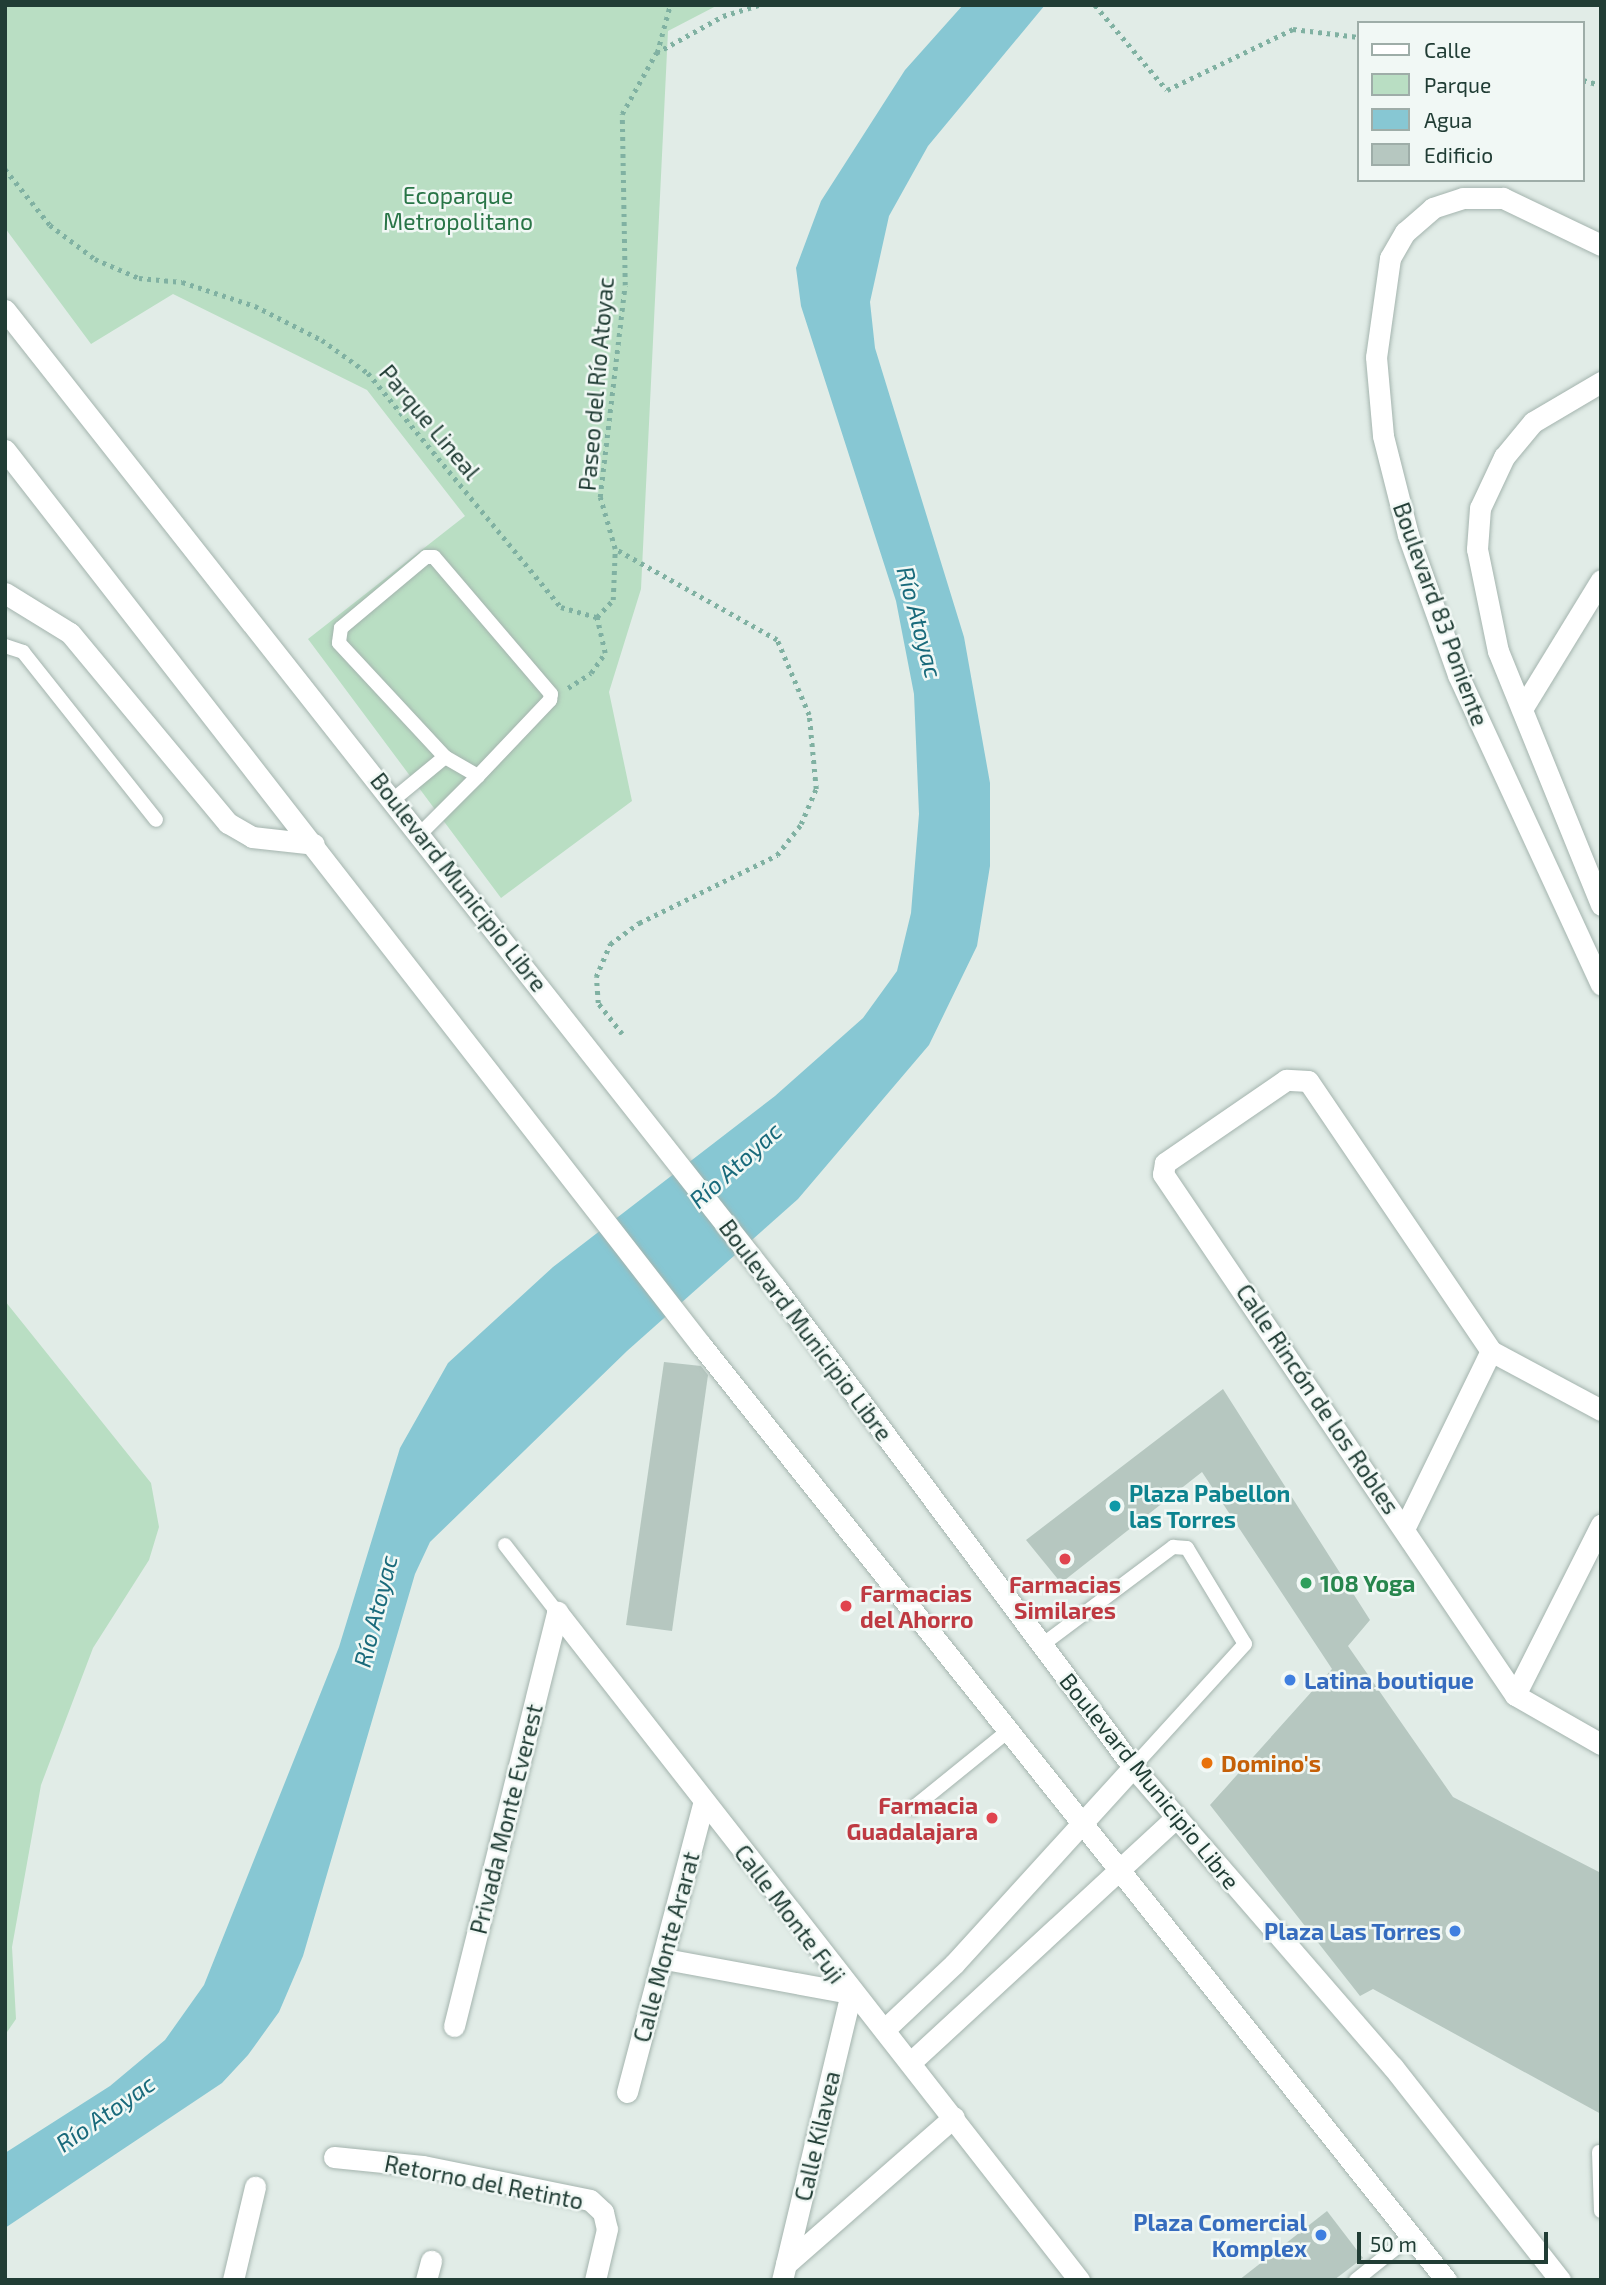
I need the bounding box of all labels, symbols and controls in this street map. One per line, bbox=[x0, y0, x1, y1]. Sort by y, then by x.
legend bbox=[1358, 21, 1585, 182]
text: Calle bbox=[1424, 37, 1471, 62]
text: Parque bbox=[1424, 72, 1491, 97]
text: Agua bbox=[1424, 107, 1472, 132]
text: Edificio bbox=[1424, 142, 1493, 167]
park label: Ecoparque Metropolitano bbox=[383, 181, 533, 235]
street label: Paseo del Río Atoyac bbox=[573, 275, 619, 493]
street label: Parque Lineal bbox=[374, 359, 486, 485]
street label: Boulevard 83 Poniente bbox=[1388, 498, 1494, 730]
water label: Río Atoyac bbox=[891, 563, 949, 681]
street label: Boulevard Municipio Libre bbox=[365, 767, 553, 997]
water label: Río Atoyac bbox=[683, 1116, 787, 1214]
street label: Boulevard Municipio Libre bbox=[714, 1214, 898, 1446]
street label: Calle Rincón de los Robles bbox=[1231, 1279, 1405, 1519]
place label: Plaza Pabellon las Torres bbox=[1129, 1479, 1290, 1533]
marker: Plaza Pabellon las Torres bbox=[1107, 1498, 1123, 1514]
marker: Farmacias Similares bbox=[1057, 1551, 1073, 1567]
water label: Río Atoyac bbox=[347, 1552, 403, 1670]
place label: 108 Yoga bbox=[1320, 1569, 1416, 1597]
place label: Farmacias Similares bbox=[1009, 1570, 1121, 1624]
marker: 108 Yoga bbox=[1298, 1575, 1314, 1591]
place label: Farmacias del Ahorro bbox=[860, 1579, 975, 1633]
marker: Farmacias del Ahorro bbox=[838, 1598, 854, 1614]
place label: Latina boutique bbox=[1304, 1666, 1474, 1694]
street label: Boulevard Municipio Libre bbox=[1054, 1667, 1246, 1895]
marker: Latina boutique bbox=[1282, 1672, 1298, 1688]
street label: Privada Monte Everest bbox=[464, 1701, 548, 1937]
place label: Domino's bbox=[1221, 1749, 1321, 1777]
marker: Domino's bbox=[1199, 1755, 1215, 1771]
place label: Farmacia Guadalajara bbox=[847, 1791, 978, 1845]
marker: Farmacia Guadalajara bbox=[984, 1810, 1000, 1826]
street label: Calle Monte Fuji bbox=[729, 1839, 851, 1989]
street label: Calle Monte Ararat bbox=[627, 1849, 705, 2045]
place label: Plaza Las Torres bbox=[1264, 1917, 1441, 1945]
marker: Plaza Las Torres bbox=[1447, 1923, 1463, 1939]
water label: Río Atoyac bbox=[50, 2068, 160, 2158]
street label: Calle Kilavea bbox=[789, 2068, 845, 2204]
street label: Retorno del Retinto bbox=[382, 2149, 586, 2215]
place label: Plaza Comercial Komplex bbox=[1133, 2208, 1307, 2262]
scale bar bbox=[1361, 2218, 1552, 2262]
marker: Plaza Comercial Komplex bbox=[1313, 2227, 1329, 2243]
text: 50 m bbox=[1370, 2231, 1417, 2256]

